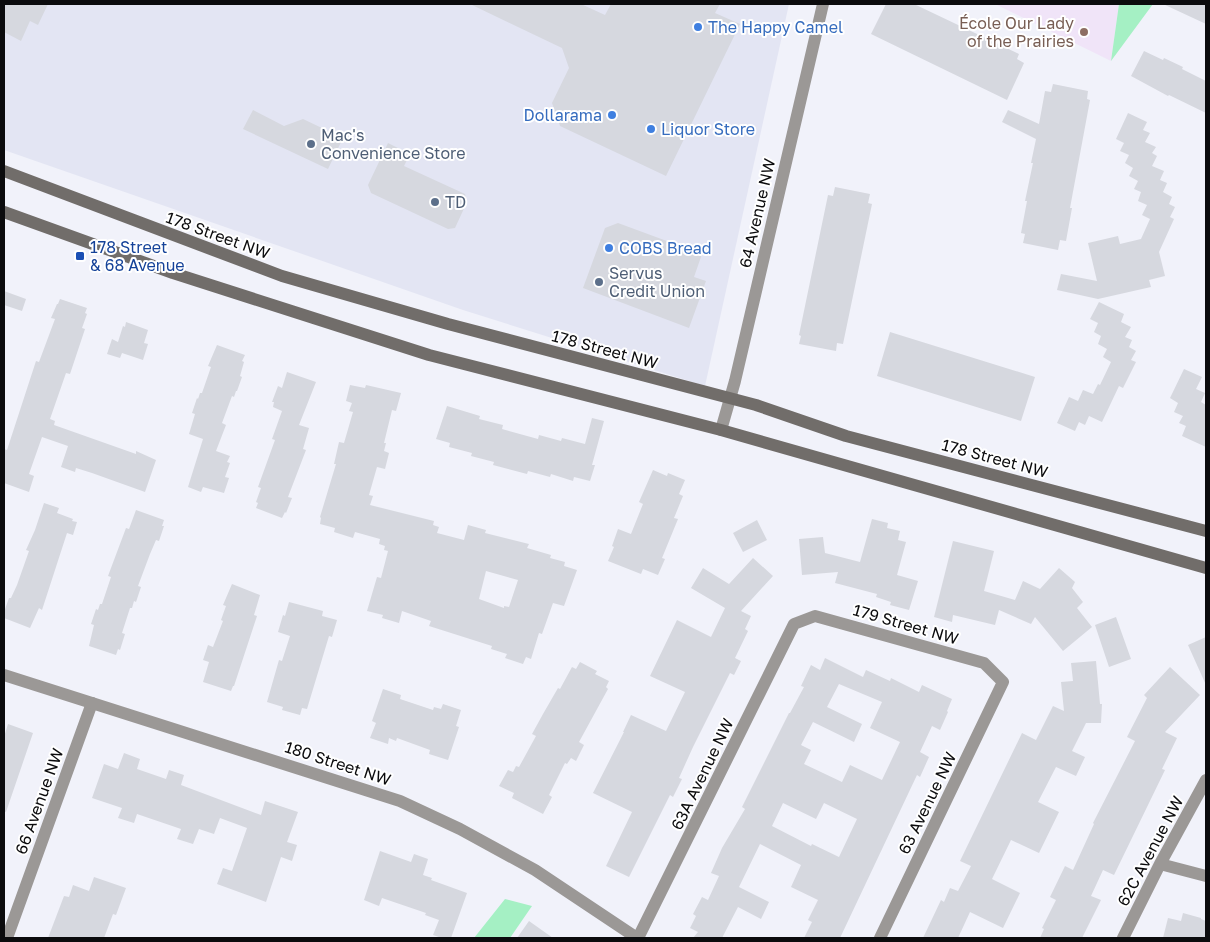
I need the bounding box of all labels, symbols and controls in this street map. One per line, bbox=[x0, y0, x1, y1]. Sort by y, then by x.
place label: École Our Lady of the Prairies bbox=[959, 13, 1074, 51]
place label: The Happy Camel bbox=[708, 17, 843, 37]
marker: The Happy Camel bbox=[692, 21, 704, 33]
marker: École Our Lady of the Prairies bbox=[1078, 26, 1090, 38]
place label: Dollarama bbox=[524, 105, 602, 125]
marker: Dollarama bbox=[606, 109, 618, 121]
place label: Liquor Store bbox=[661, 119, 755, 139]
marker: Liquor Store bbox=[645, 123, 657, 135]
place label: Mac's Convenience Store bbox=[321, 125, 465, 163]
marker: Mac's Convenience Store bbox=[305, 138, 317, 150]
street label: 64 Avenue NW bbox=[735, 156, 779, 270]
place label: TD bbox=[445, 192, 466, 212]
marker: TD bbox=[429, 196, 441, 208]
street label: 178 Street NW bbox=[163, 207, 273, 263]
place label: 178 Street & 68 Avenue bbox=[90, 237, 185, 275]
place label: COBS Bread bbox=[619, 238, 712, 258]
marker: COBS Bread bbox=[603, 242, 615, 254]
marker: 178 Street & 68 Avenue bbox=[74, 250, 86, 262]
place label: Servus Credit Union bbox=[609, 263, 705, 301]
marker: Servus Credit Union bbox=[593, 276, 605, 288]
street label: 178 Street NW bbox=[550, 325, 660, 373]
street label: 178 Street NW bbox=[940, 434, 1050, 482]
street label: 179 Street NW bbox=[851, 599, 961, 649]
street label: 63A Avenue NW bbox=[666, 715, 738, 833]
street label: 180 Street NW bbox=[282, 736, 394, 790]
street label: 66 Avenue NW bbox=[11, 745, 67, 857]
street label: 63 Avenue NW bbox=[894, 749, 960, 857]
street label: 62C Avenue NW bbox=[1113, 793, 1187, 909]

